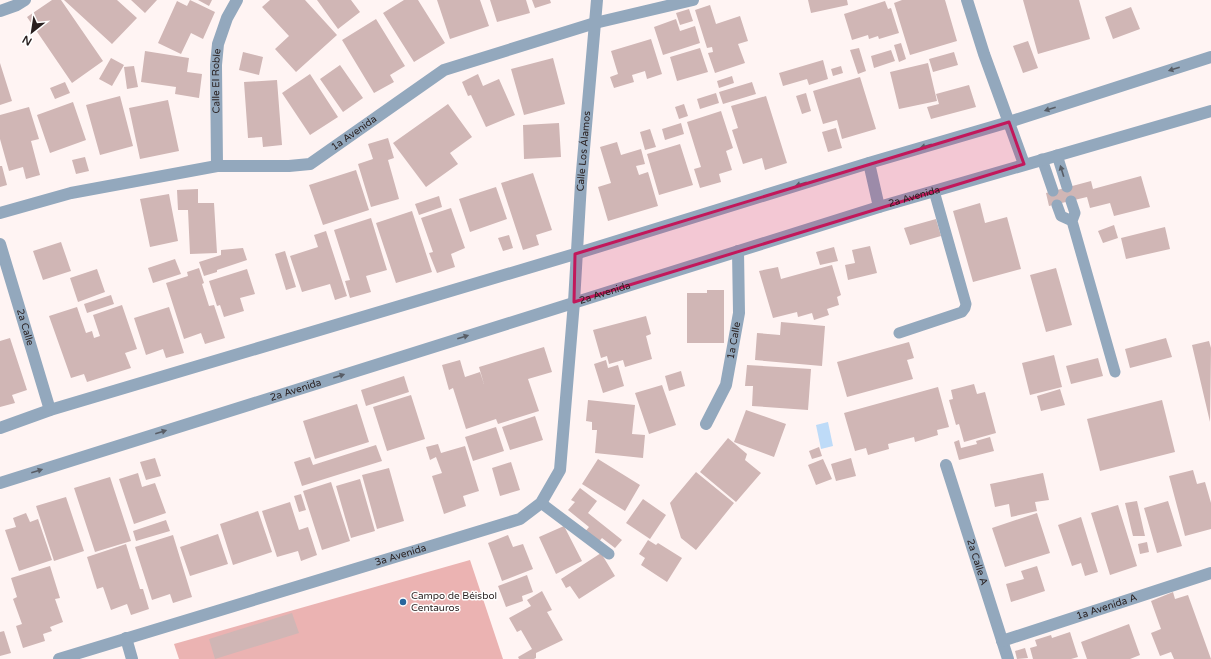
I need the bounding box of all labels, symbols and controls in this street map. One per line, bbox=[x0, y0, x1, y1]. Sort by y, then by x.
north arrow bbox=[12, 12, 52, 52]
text: N bbox=[20, 32, 34, 48]
street label: Calle El Roble bbox=[210, 48, 224, 114]
one-way arrow bbox=[1168, 66, 1180, 72]
one-way arrow bbox=[1044, 106, 1056, 112]
street label: Calle Los Álamos bbox=[575, 110, 593, 192]
street label: 1a Avenida bbox=[329, 113, 379, 153]
one-way arrow bbox=[919, 143, 931, 149]
one-way arrow bbox=[1059, 165, 1065, 177]
one-way arrow bbox=[795, 181, 807, 187]
street label: 2a Avenida bbox=[887, 184, 941, 210]
street label: 2a Avenida bbox=[578, 279, 632, 307]
street label: 2a Calle bbox=[14, 307, 36, 347]
street label: 1a Calle bbox=[725, 321, 743, 360]
one-way arrow bbox=[457, 334, 469, 340]
one-way arrow bbox=[333, 373, 345, 379]
street label: 2a Avenida bbox=[269, 376, 323, 404]
one-way arrow bbox=[156, 429, 168, 435]
one-way arrow bbox=[32, 468, 44, 474]
street label: 2a Calle A bbox=[964, 538, 990, 587]
street label: 3a Avenida bbox=[373, 542, 428, 569]
place label: Campo de Béisbol Centauros bbox=[411, 590, 497, 614]
street label: 1a Avenida A bbox=[1075, 591, 1138, 622]
marker: Campo de Béisbol Centauros bbox=[398, 597, 408, 607]

